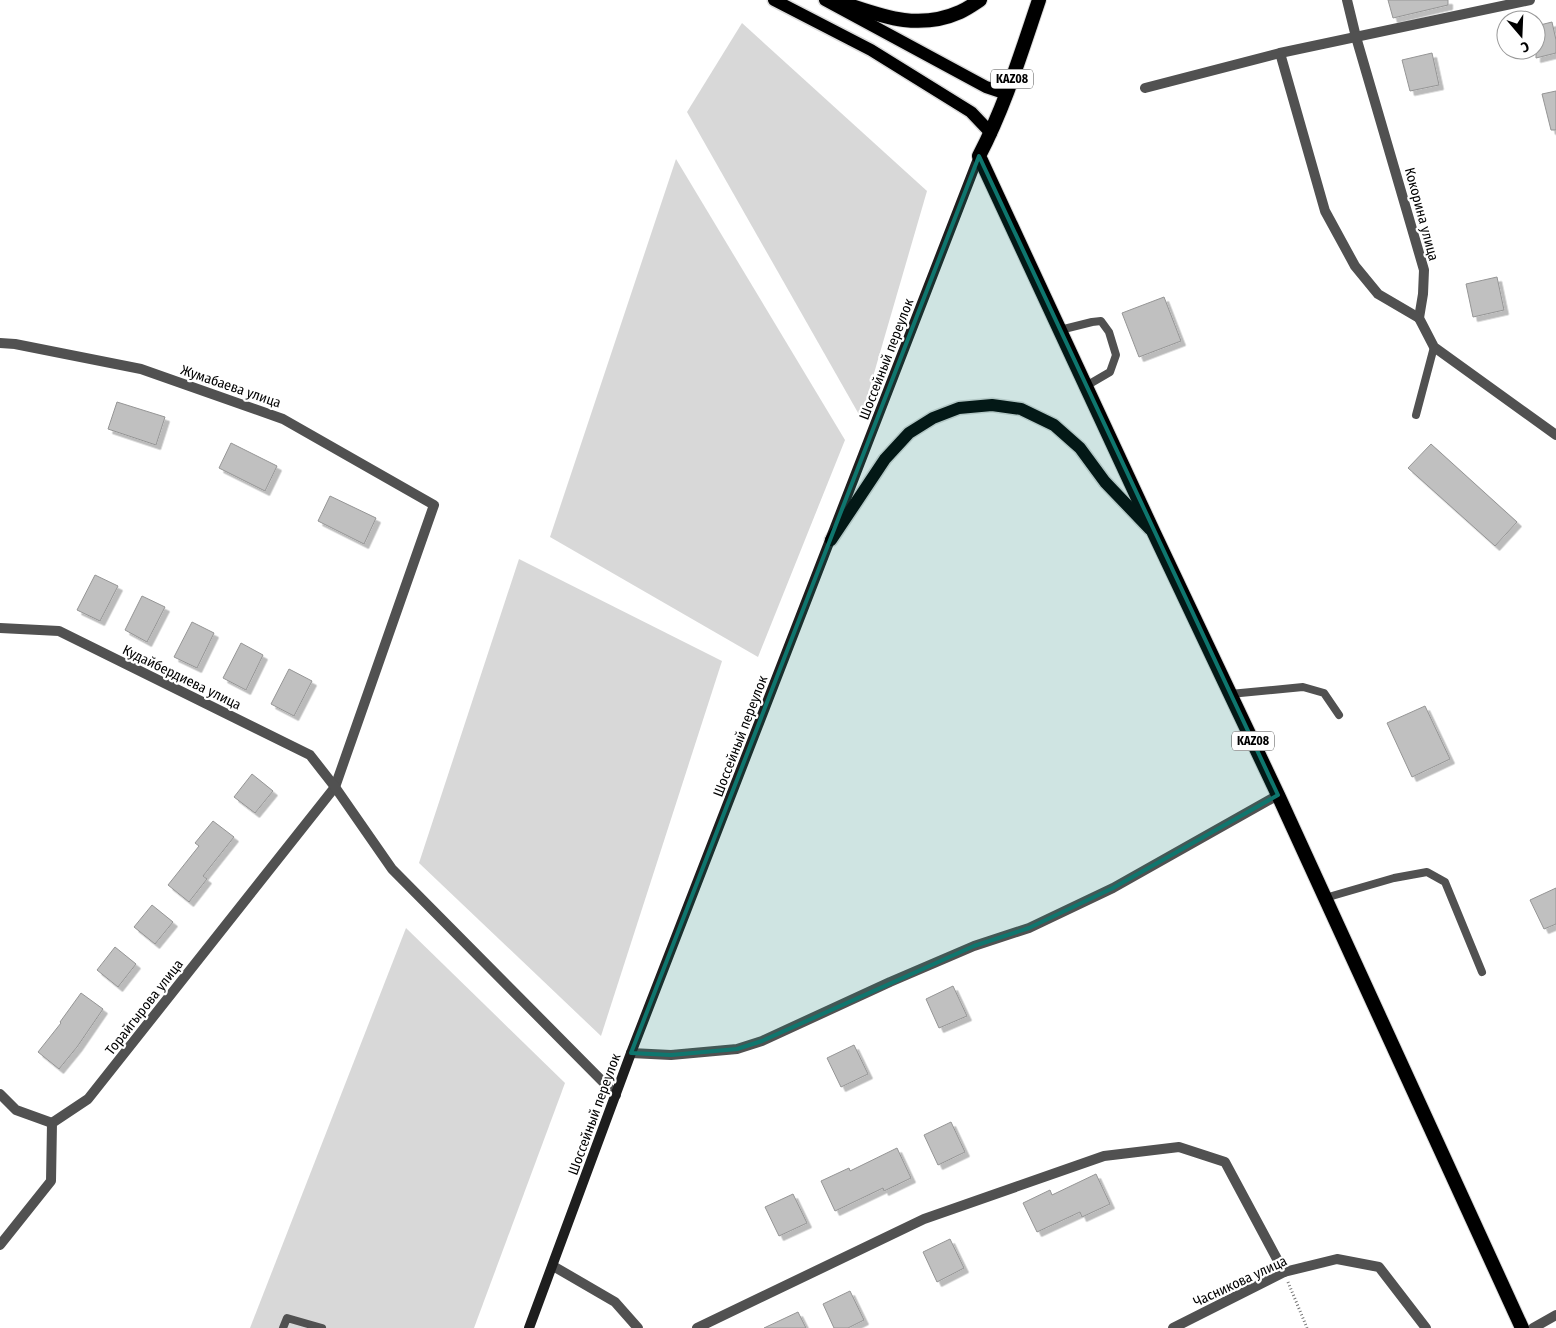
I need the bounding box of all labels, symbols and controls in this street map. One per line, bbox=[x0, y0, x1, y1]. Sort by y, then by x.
north arrow bbox=[1496, 10, 1546, 60]
text: С bbox=[1518, 38, 1531, 56]
road number: KAZ08 bbox=[991, 70, 1033, 88]
street label: Кокорина улица bbox=[1401, 166, 1442, 263]
street label: Шоссейный переулок bbox=[856, 296, 918, 422]
street label: Жумабаева улица bbox=[178, 361, 283, 412]
street label: Кудайбердиева улица bbox=[120, 641, 244, 714]
street label: Шоссейный переулок bbox=[710, 673, 772, 799]
road number: KAZ08 bbox=[1232, 731, 1274, 750]
street label: Торайгырова улица bbox=[102, 956, 187, 1058]
street label: Шоссейный переулок bbox=[565, 1051, 625, 1177]
street label: Часникова улица bbox=[1191, 1252, 1290, 1311]

